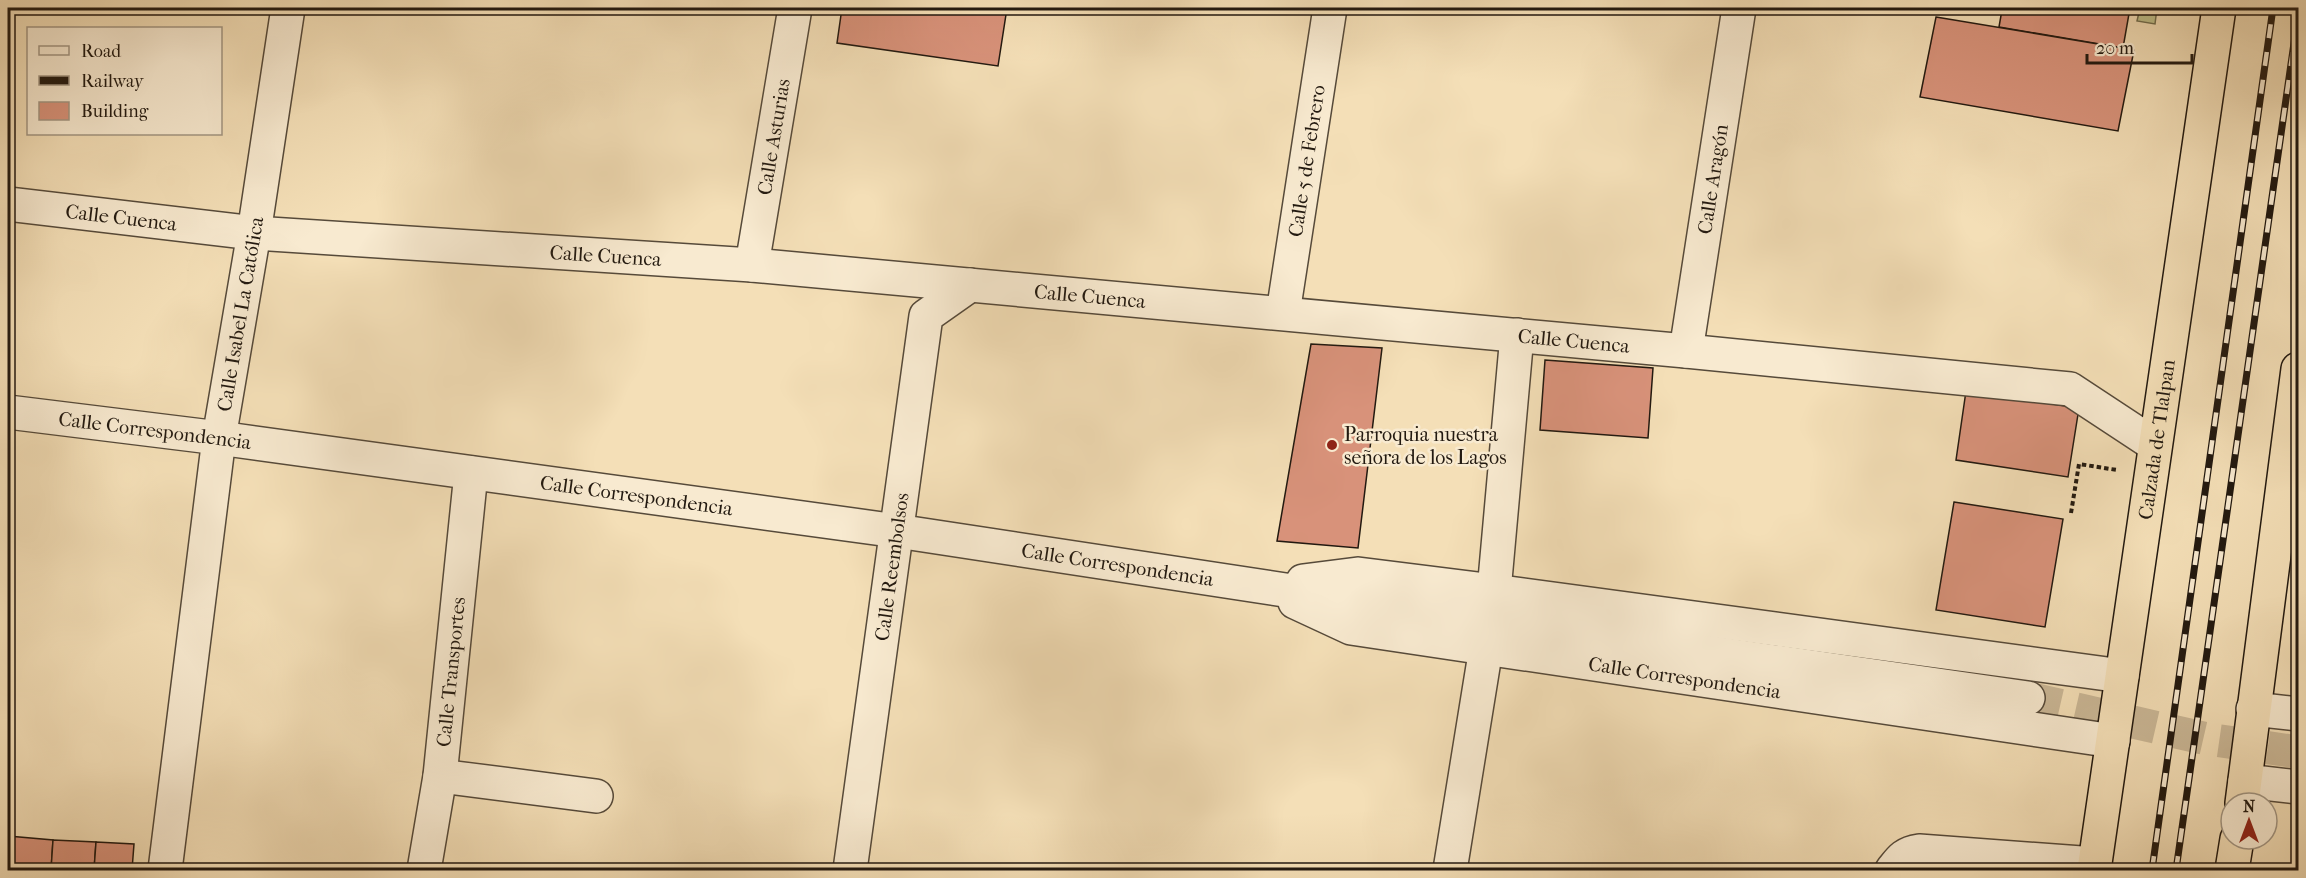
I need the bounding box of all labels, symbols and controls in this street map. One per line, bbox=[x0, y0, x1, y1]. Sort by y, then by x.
legend bbox=[27, 27, 222, 135]
scale bar bbox=[2087, 27, 2192, 65]
text: 20 m bbox=[2096, 38, 2134, 59]
text: Road bbox=[81, 41, 121, 62]
text: Railway bbox=[81, 71, 145, 92]
street label: Calle Asturias bbox=[753, 77, 795, 197]
street label: Calle 5 de Febrero bbox=[1284, 83, 1330, 239]
text: Building bbox=[81, 101, 149, 122]
street label: Calle Aragón bbox=[1693, 122, 1733, 236]
street label: Calle Cuenca bbox=[64, 200, 179, 236]
street label: Calle Isabel La Católica bbox=[213, 214, 268, 413]
street label: Calle Cuenca bbox=[549, 241, 663, 271]
street label: Calle Cuenca bbox=[1033, 280, 1147, 313]
street label: Calle Cuenca bbox=[1517, 325, 1631, 358]
street label: Calzada de Tlalpan bbox=[2134, 357, 2180, 521]
street label: Calle Correspondencia bbox=[57, 407, 253, 454]
place label: Parroquia nuestra señora de los Lagos bbox=[1344, 423, 1507, 469]
marker: Parroquia nuestra señora de los Lagos bbox=[1325, 438, 1339, 452]
street label: Calle Correspondencia bbox=[539, 471, 735, 520]
street label: Calle Reembolsos bbox=[871, 491, 914, 642]
street label: Calle Correspondencia bbox=[1020, 539, 1216, 591]
street label: Calle Transportes bbox=[432, 596, 470, 748]
street label: Calle Correspondencia bbox=[1587, 652, 1783, 704]
north arrow bbox=[2219, 791, 2279, 851]
text: N bbox=[2243, 797, 2256, 816]

